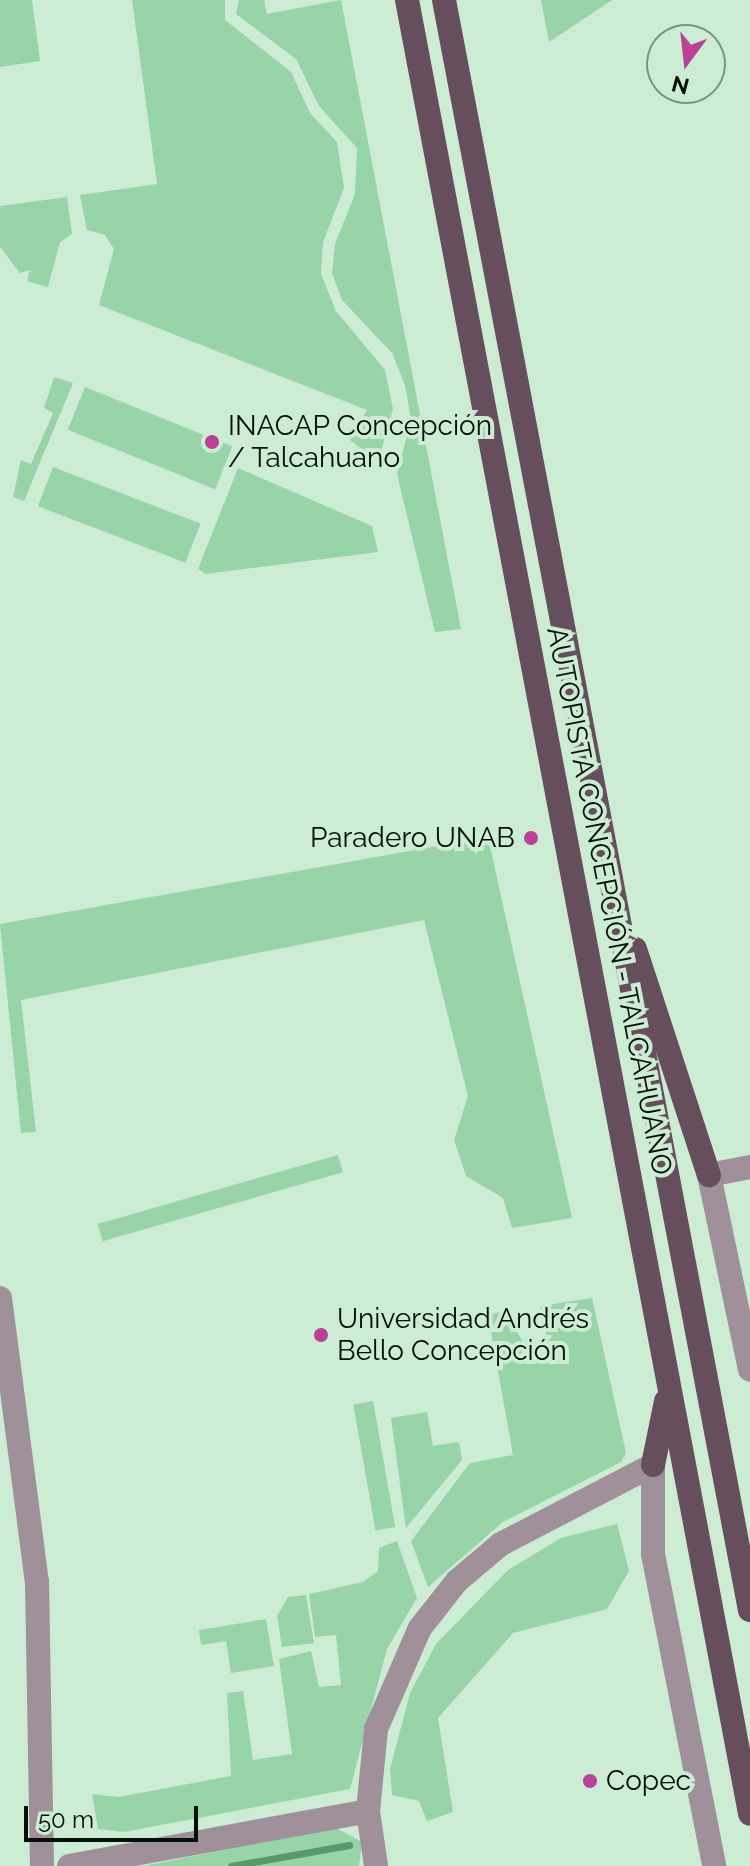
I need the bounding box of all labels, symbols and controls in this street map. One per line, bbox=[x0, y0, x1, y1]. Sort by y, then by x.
north arrow bbox=[646, 24, 726, 104]
text: N bbox=[669, 71, 692, 100]
place label: INACAP Concepción / Talcahuano bbox=[228, 409, 493, 475]
marker: INACAP Concepción / Talcahuano bbox=[203, 433, 221, 451]
street label: AUTOPISTA CONCEPCIÓN - TALCAHUANO bbox=[539, 623, 679, 1179]
place label: Paradero UNAB bbox=[310, 821, 515, 855]
marker: Paradero UNAB bbox=[522, 829, 540, 847]
place label: Universidad Andrés Bello Concepción bbox=[337, 1302, 590, 1368]
marker: Universidad Andrés Bello Concepción bbox=[312, 1326, 330, 1344]
place label: Copec bbox=[606, 1764, 691, 1798]
marker: Copec bbox=[581, 1772, 599, 1790]
scale bar bbox=[28, 1790, 202, 1840]
text: 50 m bbox=[38, 1805, 94, 1834]

